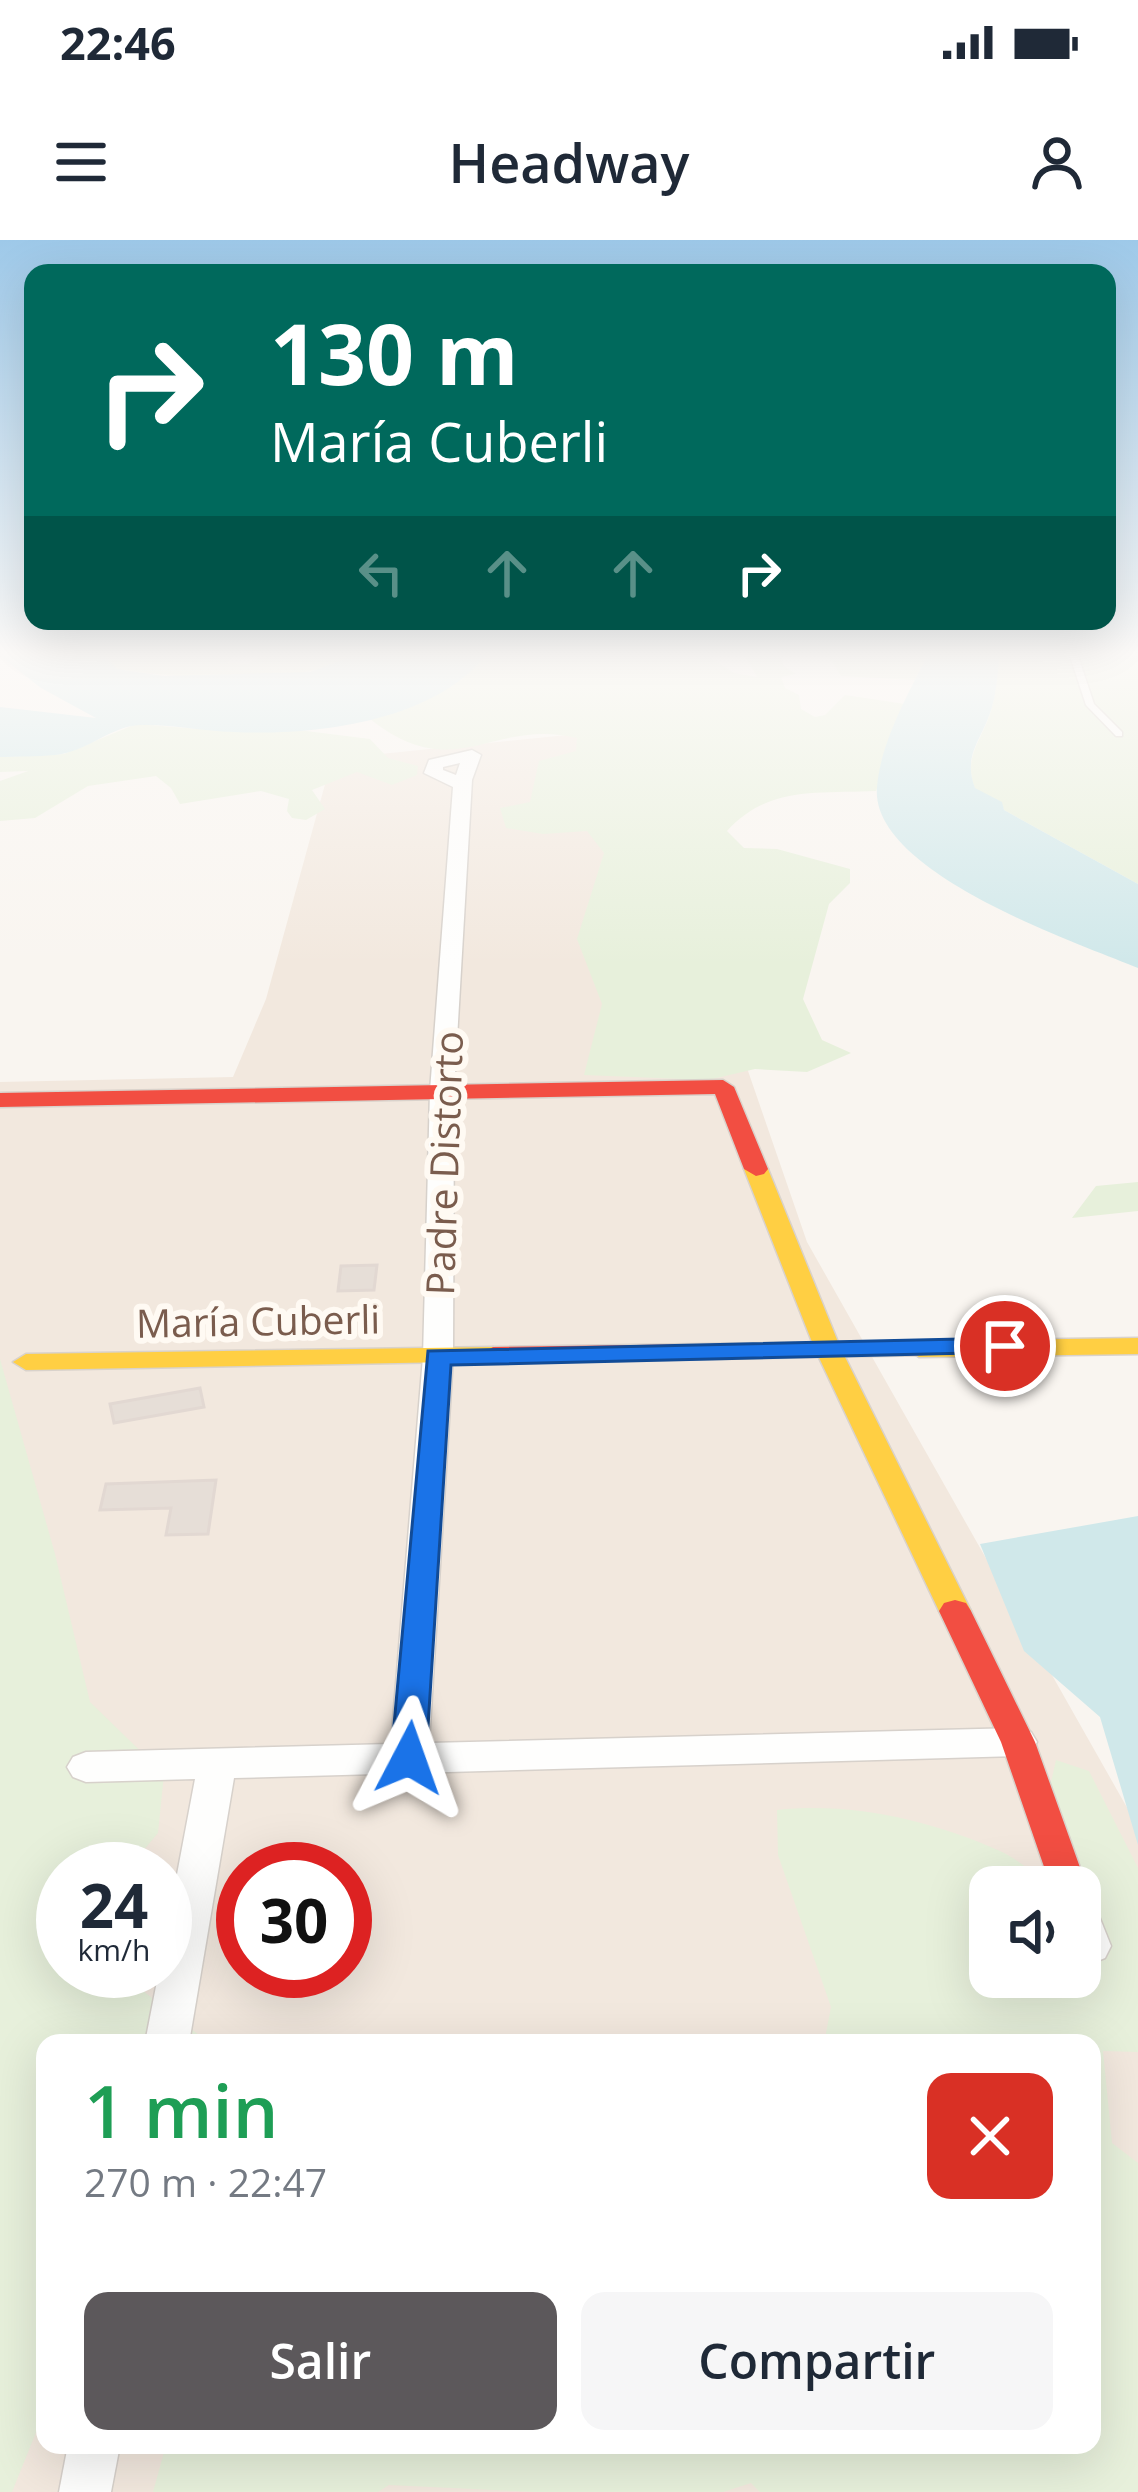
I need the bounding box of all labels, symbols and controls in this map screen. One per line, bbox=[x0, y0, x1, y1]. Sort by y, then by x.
text: 22:46 bbox=[60, 12, 176, 73]
text: Headway bbox=[449, 125, 689, 199]
icon: menu bbox=[48, 129, 114, 195]
icon: person bbox=[1024, 129, 1090, 195]
text: 130 m bbox=[270, 295, 518, 410]
icon: right bbox=[72, 312, 228, 468]
text: María Cuberli bbox=[270, 404, 608, 478]
icon: left bbox=[348, 540, 414, 606]
icon: ahead bbox=[474, 540, 540, 606]
icon: ahead bbox=[600, 540, 666, 606]
icon: right bbox=[726, 540, 792, 606]
street label: Padre Distorto bbox=[412, 1030, 474, 1296]
street label: María Cuberli bbox=[135, 1291, 381, 1349]
pin bbox=[954, 1295, 1056, 1397]
icon: arrive bbox=[972, 1313, 1038, 1379]
position arrow bbox=[346, 1695, 472, 1821]
speed limit sign: 30 bbox=[216, 1842, 372, 1998]
text: 24 bbox=[80, 1864, 148, 1946]
map controls bbox=[969, 1866, 1101, 1998]
button: sound bbox=[969, 1866, 1101, 1998]
text: km/h bbox=[78, 1929, 150, 1970]
text: 1 min bbox=[84, 2061, 278, 2159]
button: close bbox=[927, 2073, 1053, 2199]
text: 270 m · 22:47 bbox=[84, 2155, 327, 2208]
button: Salir bbox=[84, 2292, 557, 2430]
button: Compartir bbox=[581, 2292, 1053, 2430]

